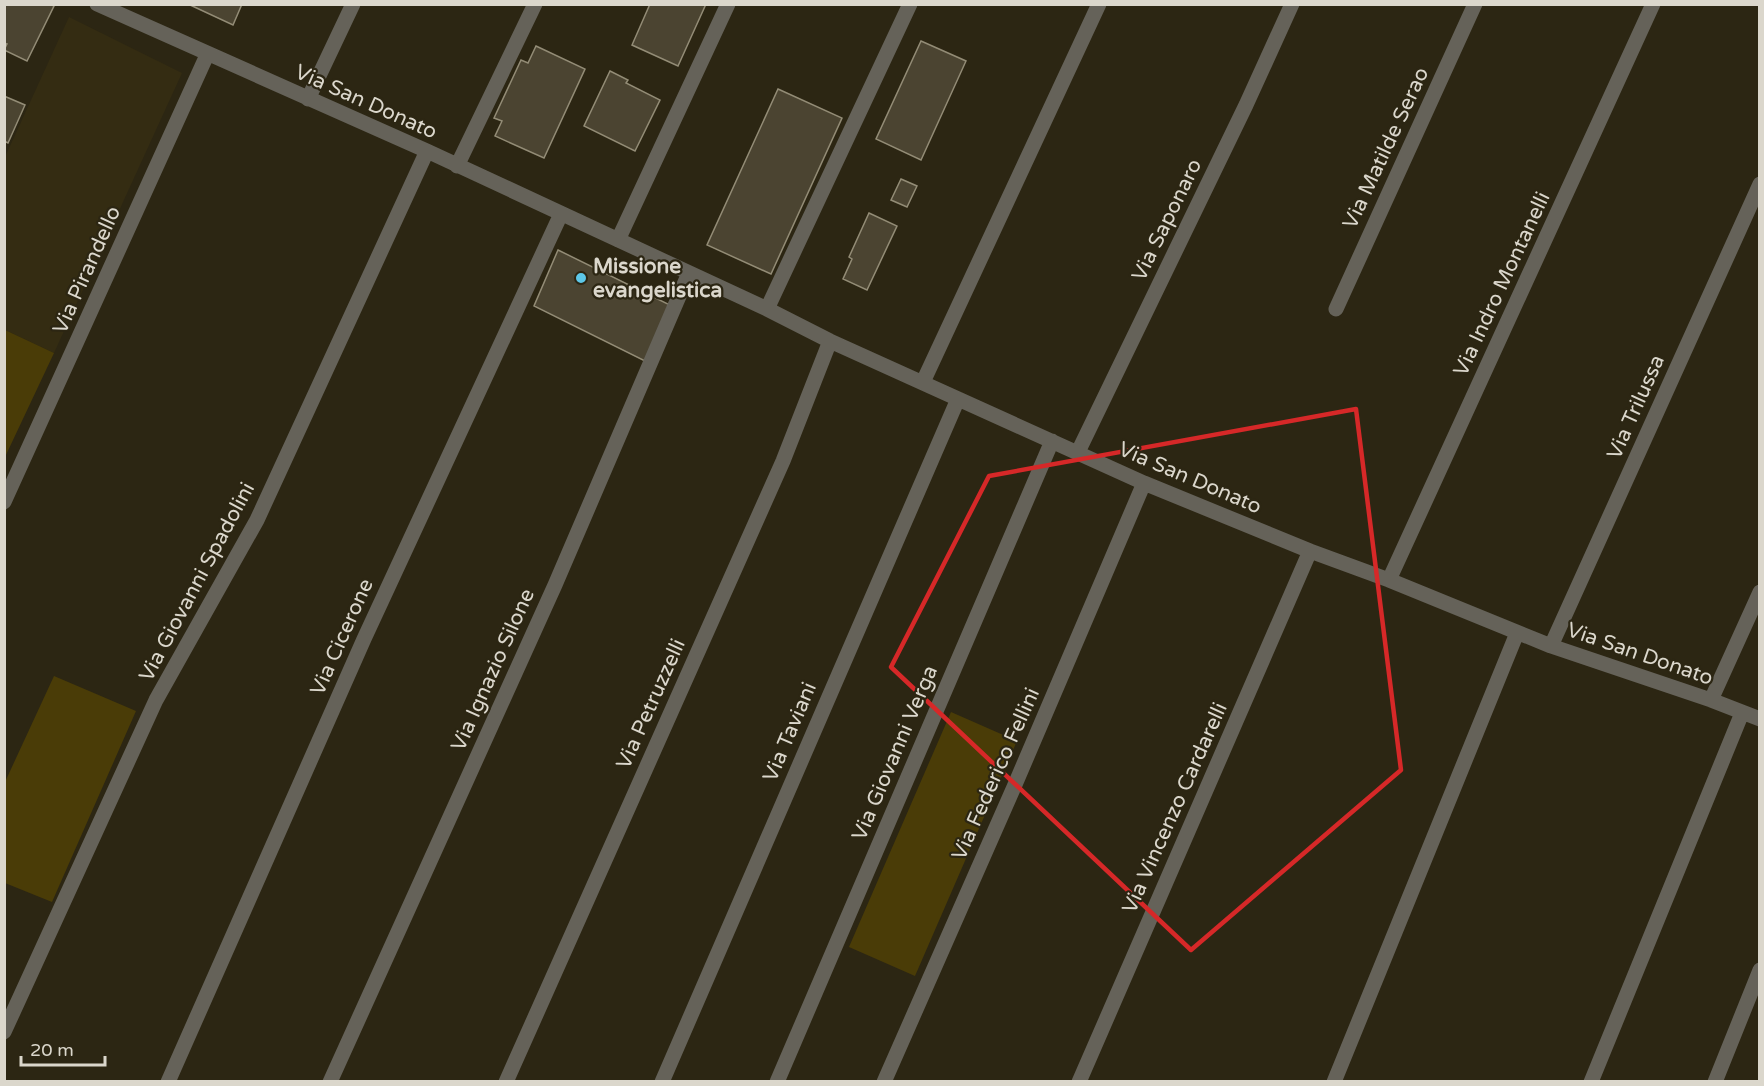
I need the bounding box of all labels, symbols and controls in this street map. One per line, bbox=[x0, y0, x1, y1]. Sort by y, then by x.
street label: Via San Donato bbox=[291, 59, 441, 145]
street label: Via Matilde Serao bbox=[1338, 63, 1434, 233]
street label: Via Saponaro bbox=[1127, 155, 1207, 285]
street label: Via Indro Montanelli bbox=[1448, 188, 1556, 380]
street label: Via Pirandello bbox=[48, 202, 126, 338]
place label: Missione evangelistica bbox=[593, 254, 722, 303]
marker: Missione evangelistica bbox=[574, 271, 588, 285]
street label: Via Trilussa bbox=[1602, 351, 1670, 463]
street label: Via San Donato bbox=[1115, 437, 1265, 519]
street label: Via Giovanni Spadolini bbox=[134, 478, 260, 686]
street label: Via Cicerone bbox=[305, 575, 379, 699]
street label: Via Ignazio Silone bbox=[446, 585, 540, 755]
street label: Via San Donato bbox=[1564, 617, 1716, 691]
street label: Via Petruzzelli bbox=[611, 635, 691, 773]
street label: Via Giovanni Verga bbox=[847, 662, 943, 844]
street label: Via Taviani bbox=[758, 678, 822, 786]
street label: Via Federico Fellini bbox=[947, 684, 1045, 864]
street label: Via Vincenzo Cardarelli bbox=[1117, 699, 1233, 917]
scale bar bbox=[21, 1029, 105, 1067]
text: 20 m bbox=[30, 1039, 74, 1061]

